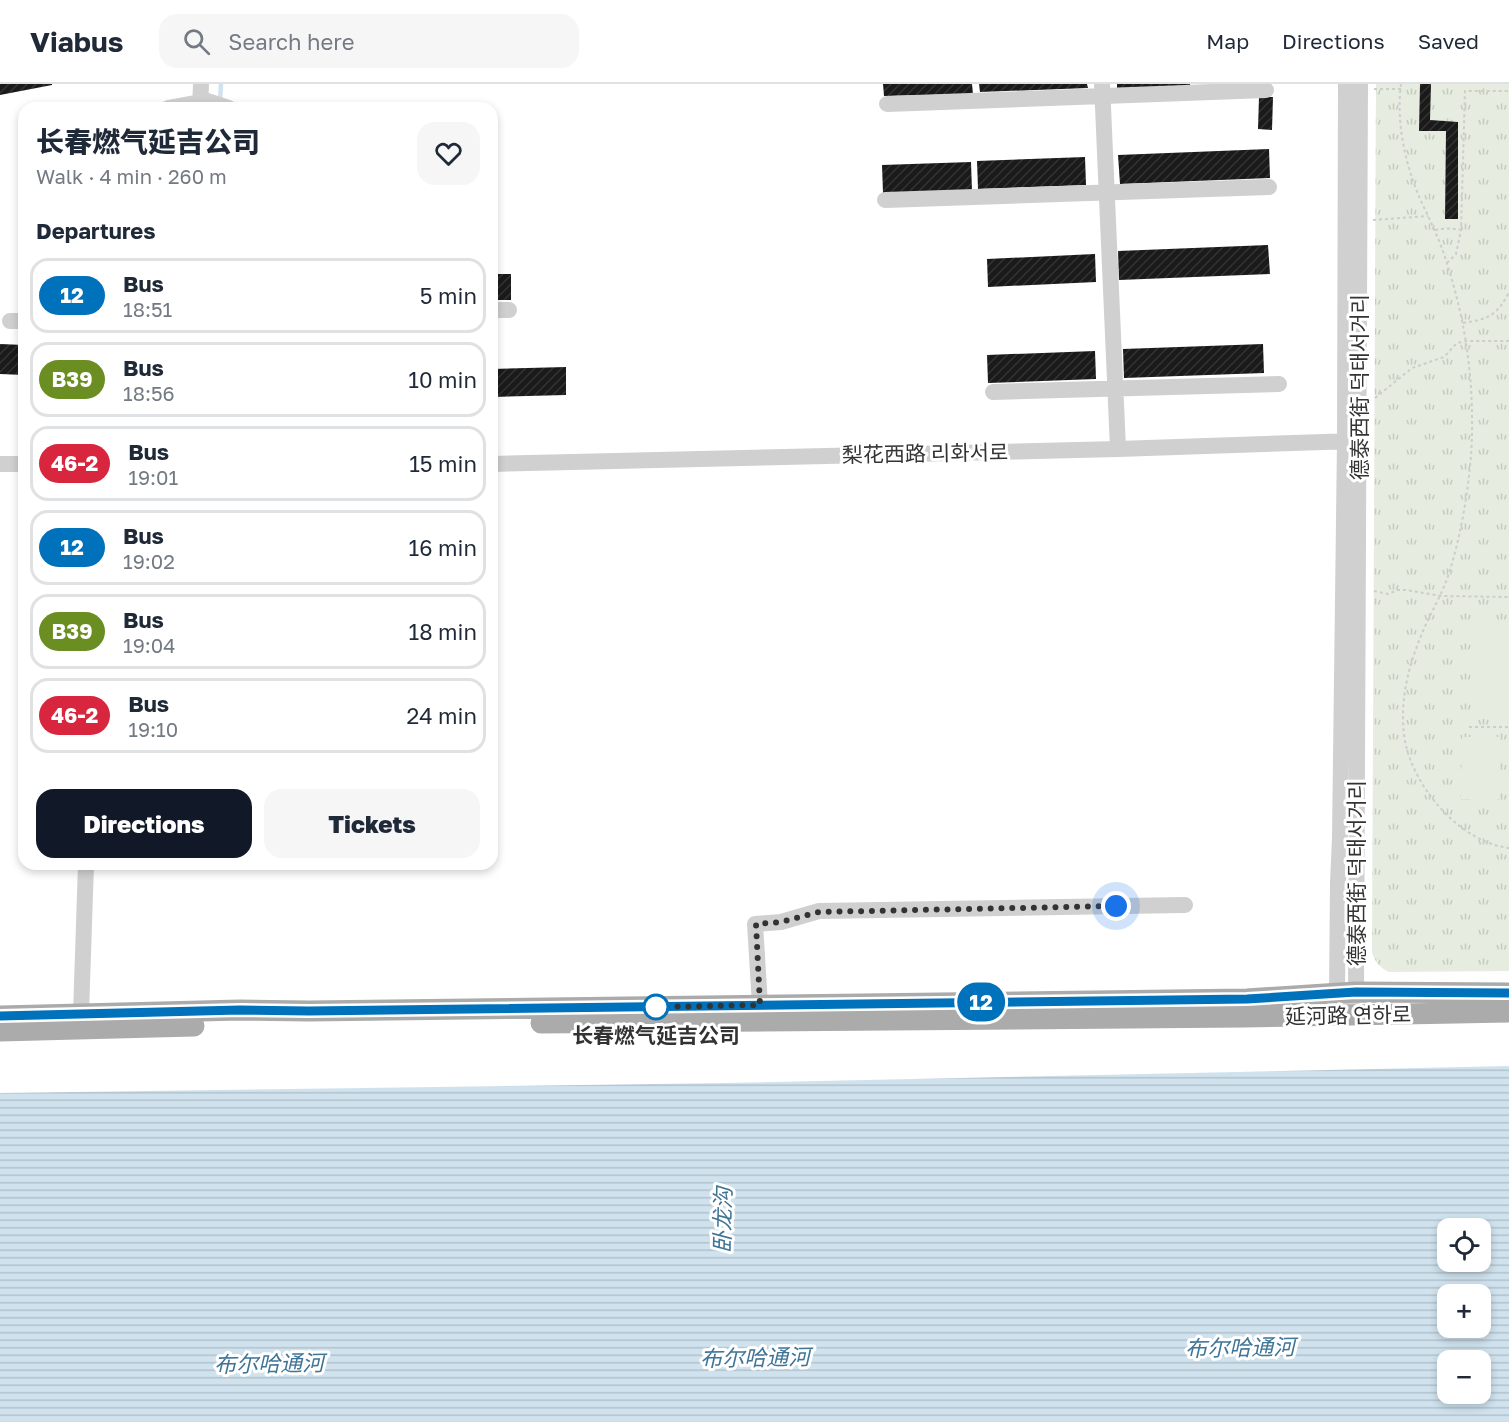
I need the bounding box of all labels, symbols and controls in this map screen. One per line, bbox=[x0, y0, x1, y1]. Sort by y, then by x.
search box bbox=[159, 14, 579, 68]
text: Viabus bbox=[30, 25, 123, 58]
icon: search bbox=[180, 25, 213, 58]
text: Search here bbox=[228, 28, 354, 55]
text: Map bbox=[1206, 28, 1249, 54]
text: Directions bbox=[1282, 28, 1385, 54]
text: Saved bbox=[1418, 28, 1479, 54]
button: heart bbox=[417, 122, 480, 185]
text: 长春燃气延吉公司 bbox=[36, 125, 260, 158]
text: Walk · 4 min · 260 m bbox=[36, 164, 227, 188]
text: Departures bbox=[36, 217, 155, 244]
text: Bus bbox=[123, 270, 164, 297]
text: 12 bbox=[60, 282, 84, 308]
text: 5 min bbox=[420, 282, 477, 309]
street label: 德泰西街 덕태서거리 bbox=[1346, 294, 1372, 480]
text: 18:51 bbox=[123, 297, 172, 321]
text: Bus bbox=[123, 354, 164, 381]
text: B39 bbox=[52, 366, 92, 392]
text: 10 min bbox=[408, 366, 477, 393]
text: 18:56 bbox=[123, 381, 175, 405]
text: Bus bbox=[128, 438, 169, 465]
street label: 梨花西路 리화서로 bbox=[842, 439, 1008, 467]
text: 46-2 bbox=[51, 450, 98, 476]
text: 15 min bbox=[409, 450, 477, 477]
text: 19:01 bbox=[128, 465, 178, 489]
text: Bus bbox=[123, 522, 164, 549]
text: 12 bbox=[60, 534, 84, 560]
text: 16 min bbox=[409, 534, 477, 561]
text: 19:02 bbox=[123, 549, 175, 573]
text: Bus bbox=[123, 606, 164, 633]
text: B39 bbox=[52, 618, 92, 644]
text: 18 min bbox=[409, 618, 477, 645]
text: 19:04 bbox=[123, 633, 175, 657]
text: Bus bbox=[128, 690, 169, 717]
text: 46-2 bbox=[51, 702, 98, 728]
text: 24 min bbox=[406, 702, 477, 729]
text: 19:10 bbox=[128, 717, 178, 741]
street label: 德泰西街 덕태서거리 bbox=[1343, 780, 1369, 966]
button: Directions bbox=[36, 789, 252, 858]
button: Tickets bbox=[264, 789, 480, 858]
your location bbox=[1101, 891, 1131, 921]
line badge: 12 bbox=[954, 982, 1008, 1022]
text: 12 bbox=[969, 989, 993, 1015]
marker: 长春燃气延吉公司 bbox=[643, 994, 669, 1020]
street label: 延河路 연하로 bbox=[1285, 1001, 1411, 1029]
place label: 长春燃气延吉公司 bbox=[572, 1022, 740, 1048]
water label: 卧龙沟 bbox=[708, 1185, 736, 1253]
map controls bbox=[1437, 1218, 1491, 1404]
button: locate bbox=[1437, 1218, 1491, 1272]
button: + bbox=[1437, 1284, 1491, 1338]
water label: 布尔哈通河 bbox=[1185, 1332, 1299, 1361]
water label: 布尔哈通河 bbox=[700, 1342, 814, 1371]
water label: 布尔哈通河 bbox=[214, 1348, 328, 1377]
button: − bbox=[1437, 1350, 1491, 1404]

